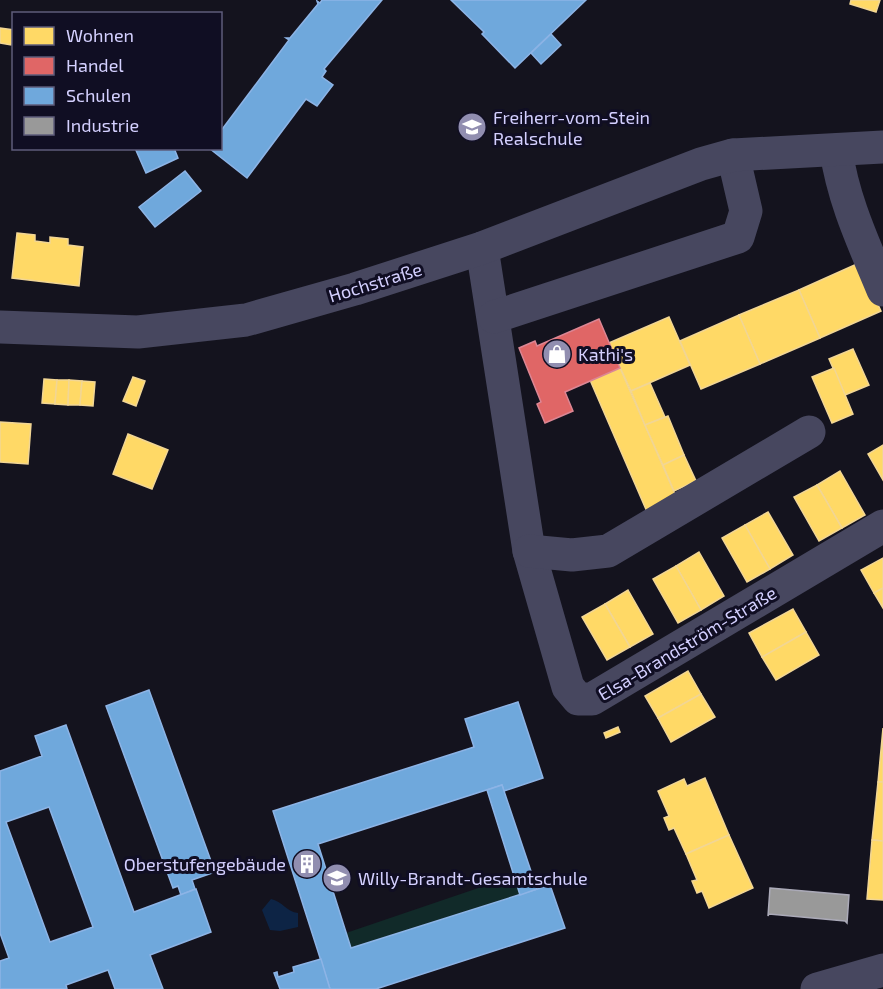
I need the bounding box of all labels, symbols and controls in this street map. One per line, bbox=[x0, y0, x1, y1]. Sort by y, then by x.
legend bbox=[12, 12, 222, 150]
text: Wohnen bbox=[66, 24, 134, 46]
text: Handel bbox=[66, 54, 124, 76]
text: Schulen bbox=[66, 84, 131, 106]
place label: Freiherr-vom-Stein Realschule bbox=[493, 106, 650, 149]
school or university icon: Freiherr-vom-Stein Realschule bbox=[456, 111, 488, 143]
text: Industrie bbox=[66, 114, 139, 136]
street label: Hochstraße bbox=[326, 257, 424, 307]
shop icon: Kathi's bbox=[541, 338, 573, 370]
place label: Kathi's bbox=[578, 343, 633, 365]
street label: Elsa-Brandström-Straße bbox=[594, 581, 780, 705]
building icon: Oberstufengebäude bbox=[291, 848, 323, 880]
place label: Oberstufengebäude bbox=[124, 853, 286, 875]
school or university icon: Willy-Brandt-Gesamtschule bbox=[321, 862, 353, 894]
place label: Willy-Brandt-Gesamtschule bbox=[358, 867, 588, 889]

